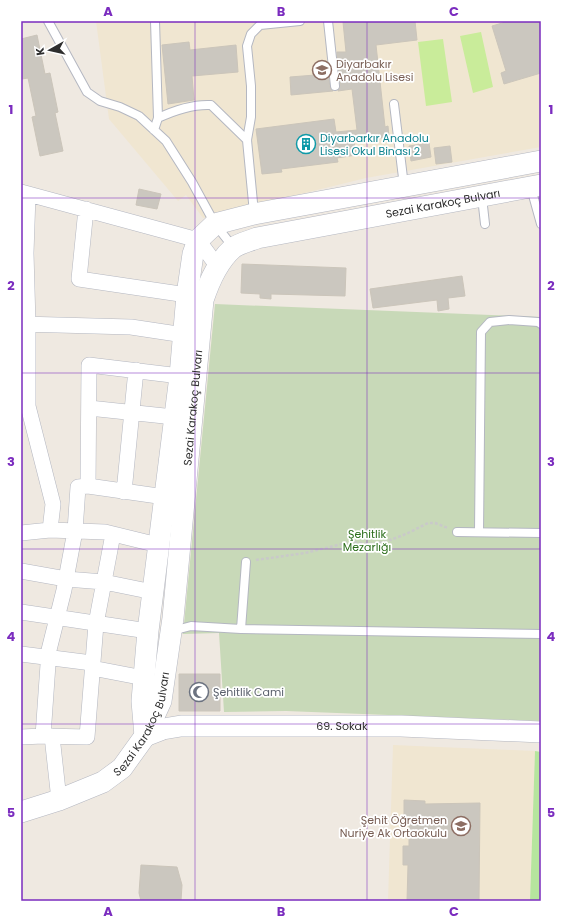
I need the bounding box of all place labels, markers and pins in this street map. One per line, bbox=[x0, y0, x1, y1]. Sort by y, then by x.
place label: Diyarbakır Anadolu Lisesi bbox=[336, 56, 414, 85]
school or university icon: Diyarbakır Anadolu Lisesi bbox=[311, 59, 333, 81]
place label: Diyarbarkır Anadolu Lisesi Okul Binası 2 bbox=[320, 130, 429, 159]
building icon: Diyarbarkır Anadolu Lisesi Okul Binası 2 bbox=[295, 133, 317, 155]
mosque icon: Şehitlik Cami bbox=[188, 681, 210, 703]
place label: Şehitlik Cami bbox=[213, 684, 284, 700]
place label: Şehit Öğretmen Nuriye Ak Ortaokulu bbox=[340, 812, 447, 841]
school or university icon: Şehit Öğretmen Nuriye Ak Ortaokulu bbox=[450, 815, 472, 837]

